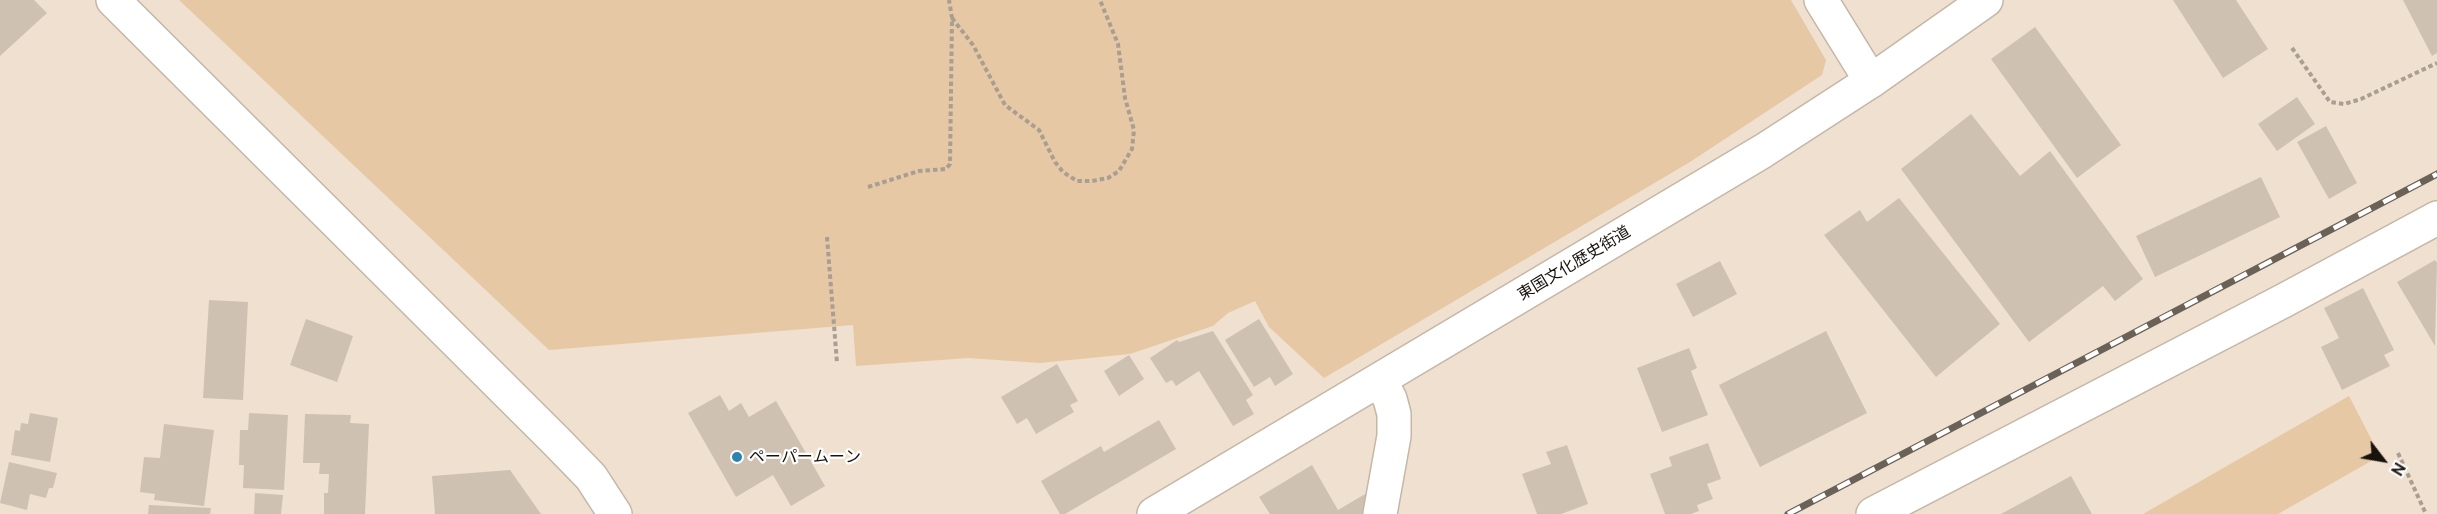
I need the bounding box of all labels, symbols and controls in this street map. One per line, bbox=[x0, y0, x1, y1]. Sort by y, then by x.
street label: 東国文化歴史街道 bbox=[1514, 222, 1634, 304]
north arrow bbox=[2353, 430, 2413, 490]
place label: ペーパームーン bbox=[749, 447, 861, 467]
marker: ペーパームーン bbox=[730, 450, 744, 464]
text: N bbox=[2388, 460, 2409, 479]

